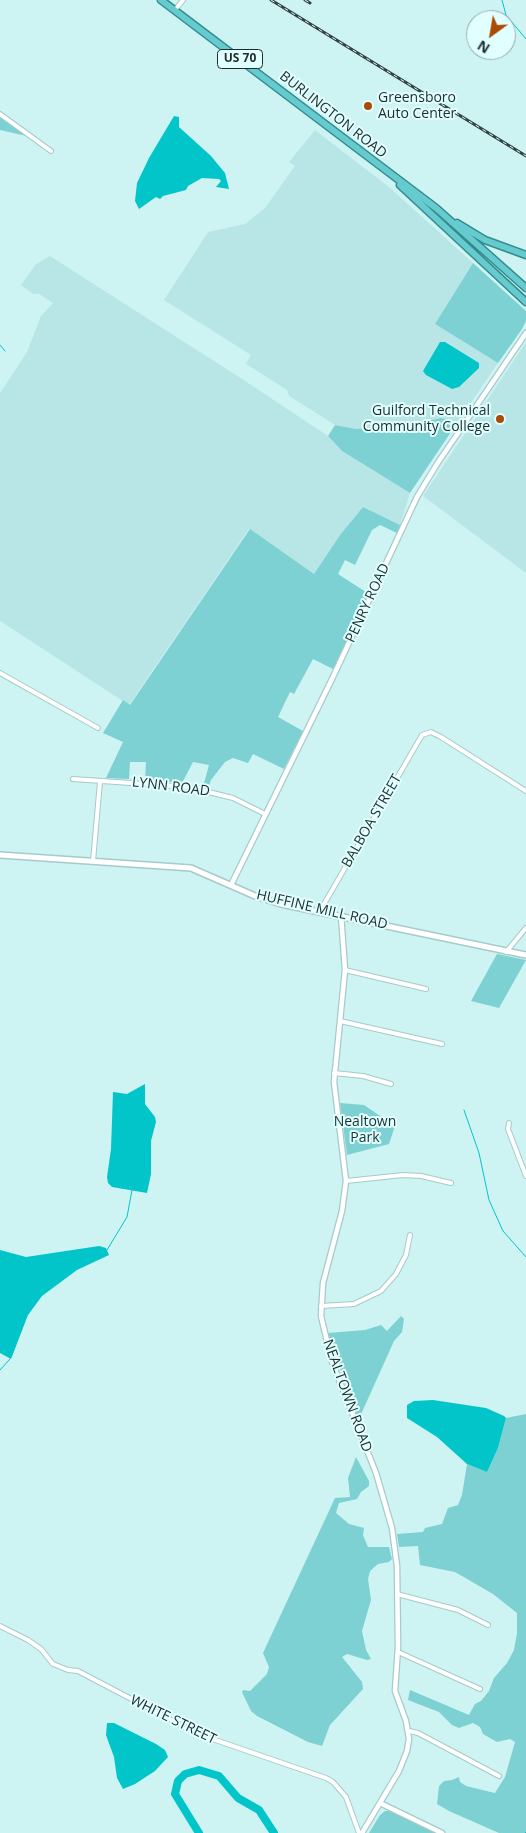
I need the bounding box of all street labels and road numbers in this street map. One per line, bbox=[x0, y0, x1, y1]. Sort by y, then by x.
road number: US 70 bbox=[218, 50, 262, 68]
street label: BURLINGTON ROAD bbox=[276, 68, 390, 162]
street label: PENRY ROAD bbox=[342, 561, 394, 645]
street label: BALBOA STREET bbox=[338, 771, 406, 871]
street label: LYNN ROAD bbox=[131, 774, 211, 800]
street label: HUFFINE MILL ROAD bbox=[255, 887, 389, 933]
street label: NEALTOWN ROAD bbox=[319, 1337, 375, 1455]
street label: WHITE STREET bbox=[127, 1692, 219, 1748]

